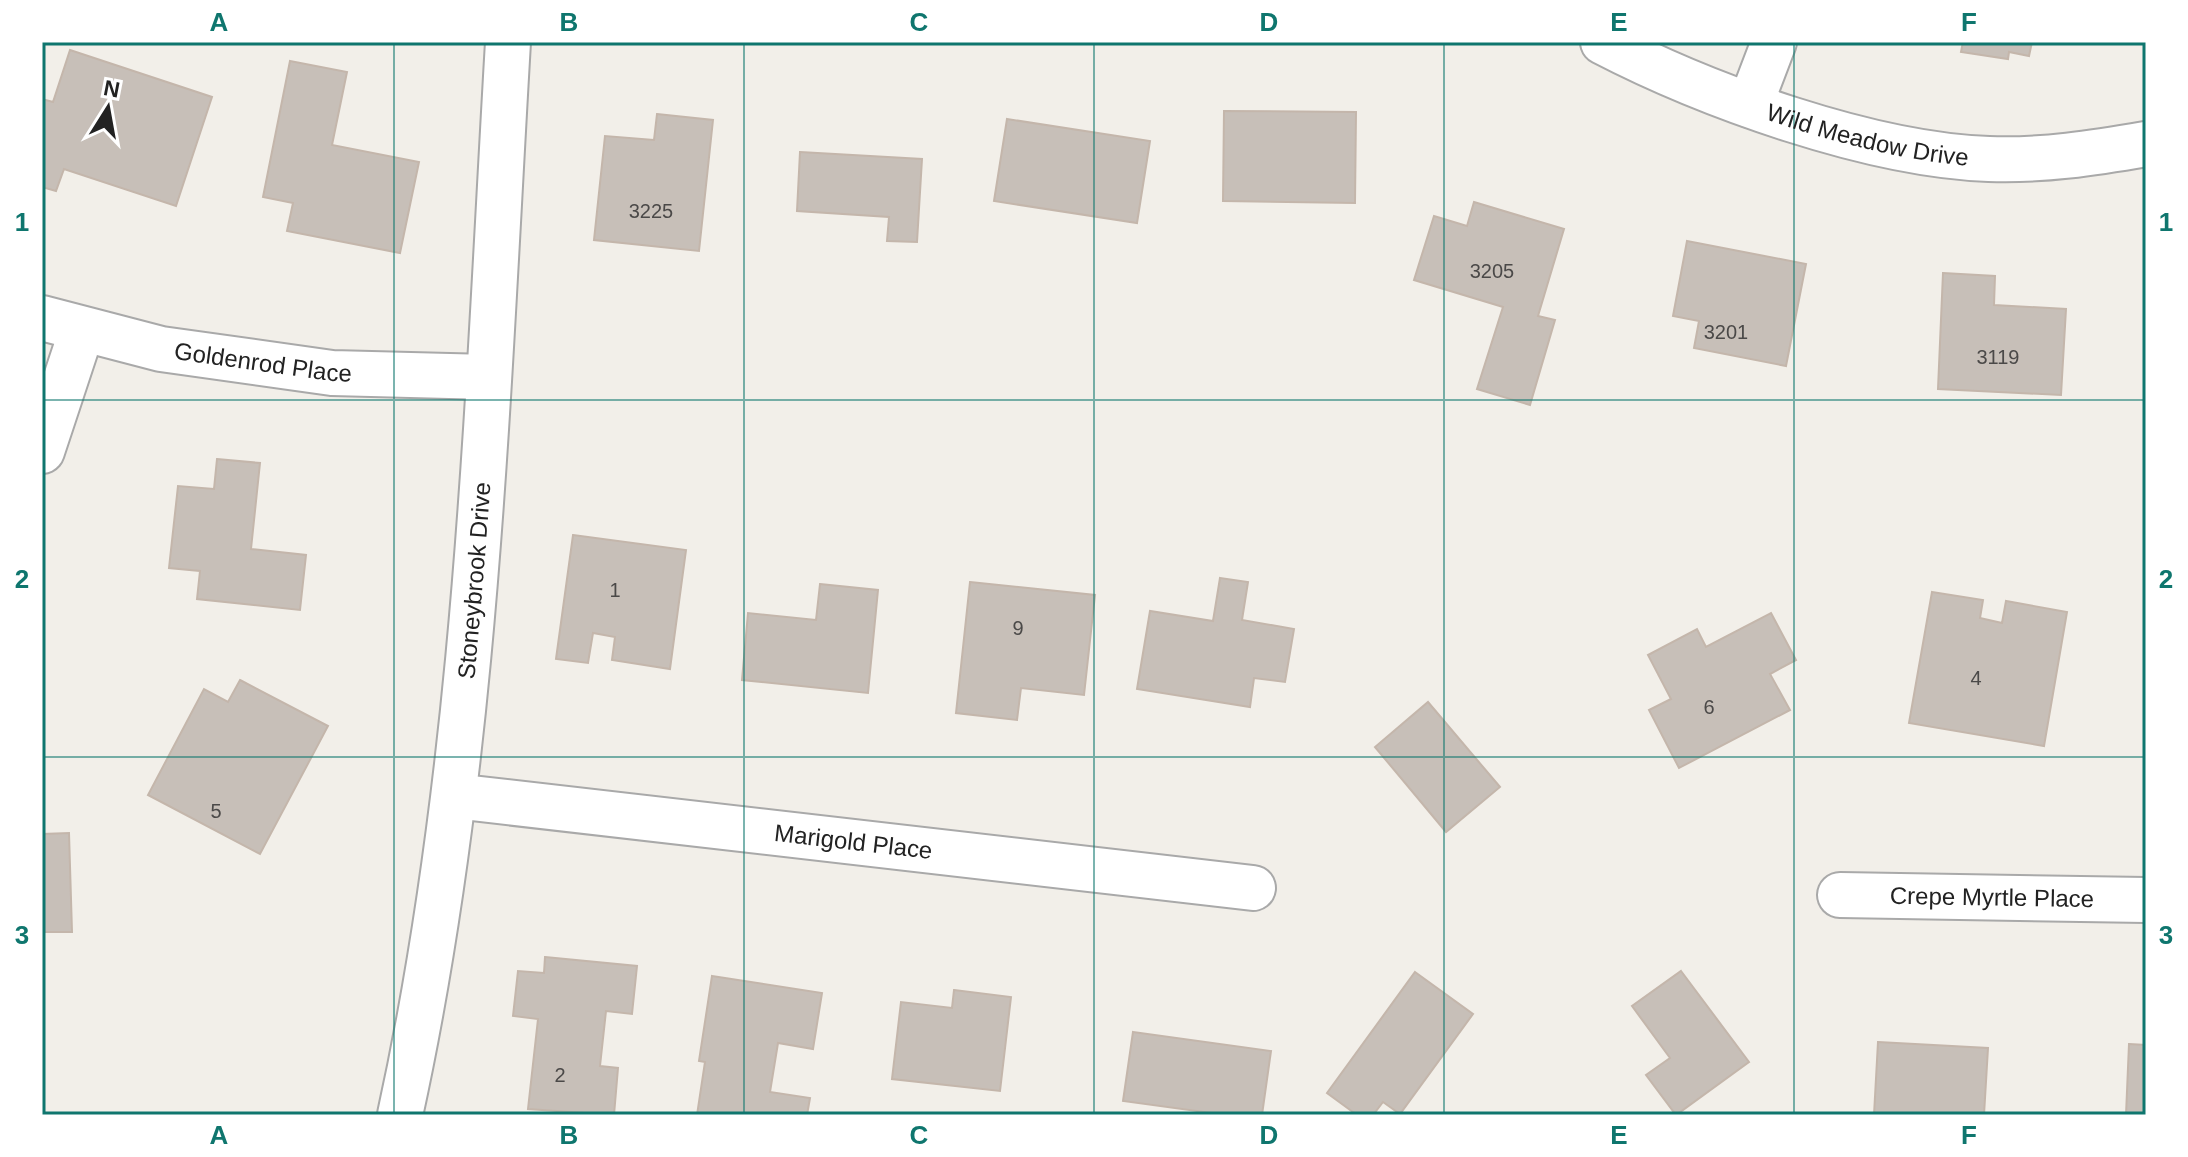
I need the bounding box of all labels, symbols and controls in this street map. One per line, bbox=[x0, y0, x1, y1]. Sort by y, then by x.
text: A bbox=[210, 7, 229, 37]
text: B bbox=[560, 7, 578, 37]
text: C bbox=[910, 7, 929, 37]
text: D bbox=[1260, 7, 1278, 37]
text: E bbox=[1610, 7, 1628, 37]
text: F bbox=[1961, 7, 1977, 37]
north arrow bbox=[68, 68, 148, 148]
text: N bbox=[102, 75, 122, 103]
street label: Wild Meadow Drive bbox=[1763, 98, 1970, 171]
house number: 3225 bbox=[629, 200, 673, 222]
text: 1 bbox=[15, 207, 29, 237]
text: 1 bbox=[2159, 207, 2173, 237]
house number: 3205 bbox=[1470, 260, 1514, 282]
house number: 3201 bbox=[1704, 321, 1748, 343]
street label: Goldenrod Place bbox=[173, 337, 352, 387]
house number: 3119 bbox=[1976, 346, 2020, 368]
street label: Stoneybrook Drive bbox=[452, 481, 495, 680]
text: 2 bbox=[15, 564, 29, 594]
text: 2 bbox=[2159, 564, 2173, 594]
house number: 1 bbox=[609, 579, 621, 601]
house number: 9 bbox=[1012, 617, 1024, 639]
house number: 4 bbox=[1970, 667, 1982, 689]
house number: 6 bbox=[1703, 696, 1715, 718]
house number: 5 bbox=[210, 800, 222, 822]
street label: Marigold Place bbox=[773, 819, 934, 864]
street label: Crepe Myrtle Place bbox=[1890, 882, 2094, 912]
text: 3 bbox=[15, 920, 29, 950]
text: 3 bbox=[2159, 920, 2173, 950]
house number: 2 bbox=[554, 1064, 566, 1086]
text: A bbox=[210, 1120, 229, 1150]
text: B bbox=[560, 1120, 578, 1150]
text: C bbox=[910, 1120, 929, 1150]
text: D bbox=[1260, 1120, 1278, 1150]
text: E bbox=[1610, 1120, 1628, 1150]
text: F bbox=[1961, 1120, 1977, 1150]

